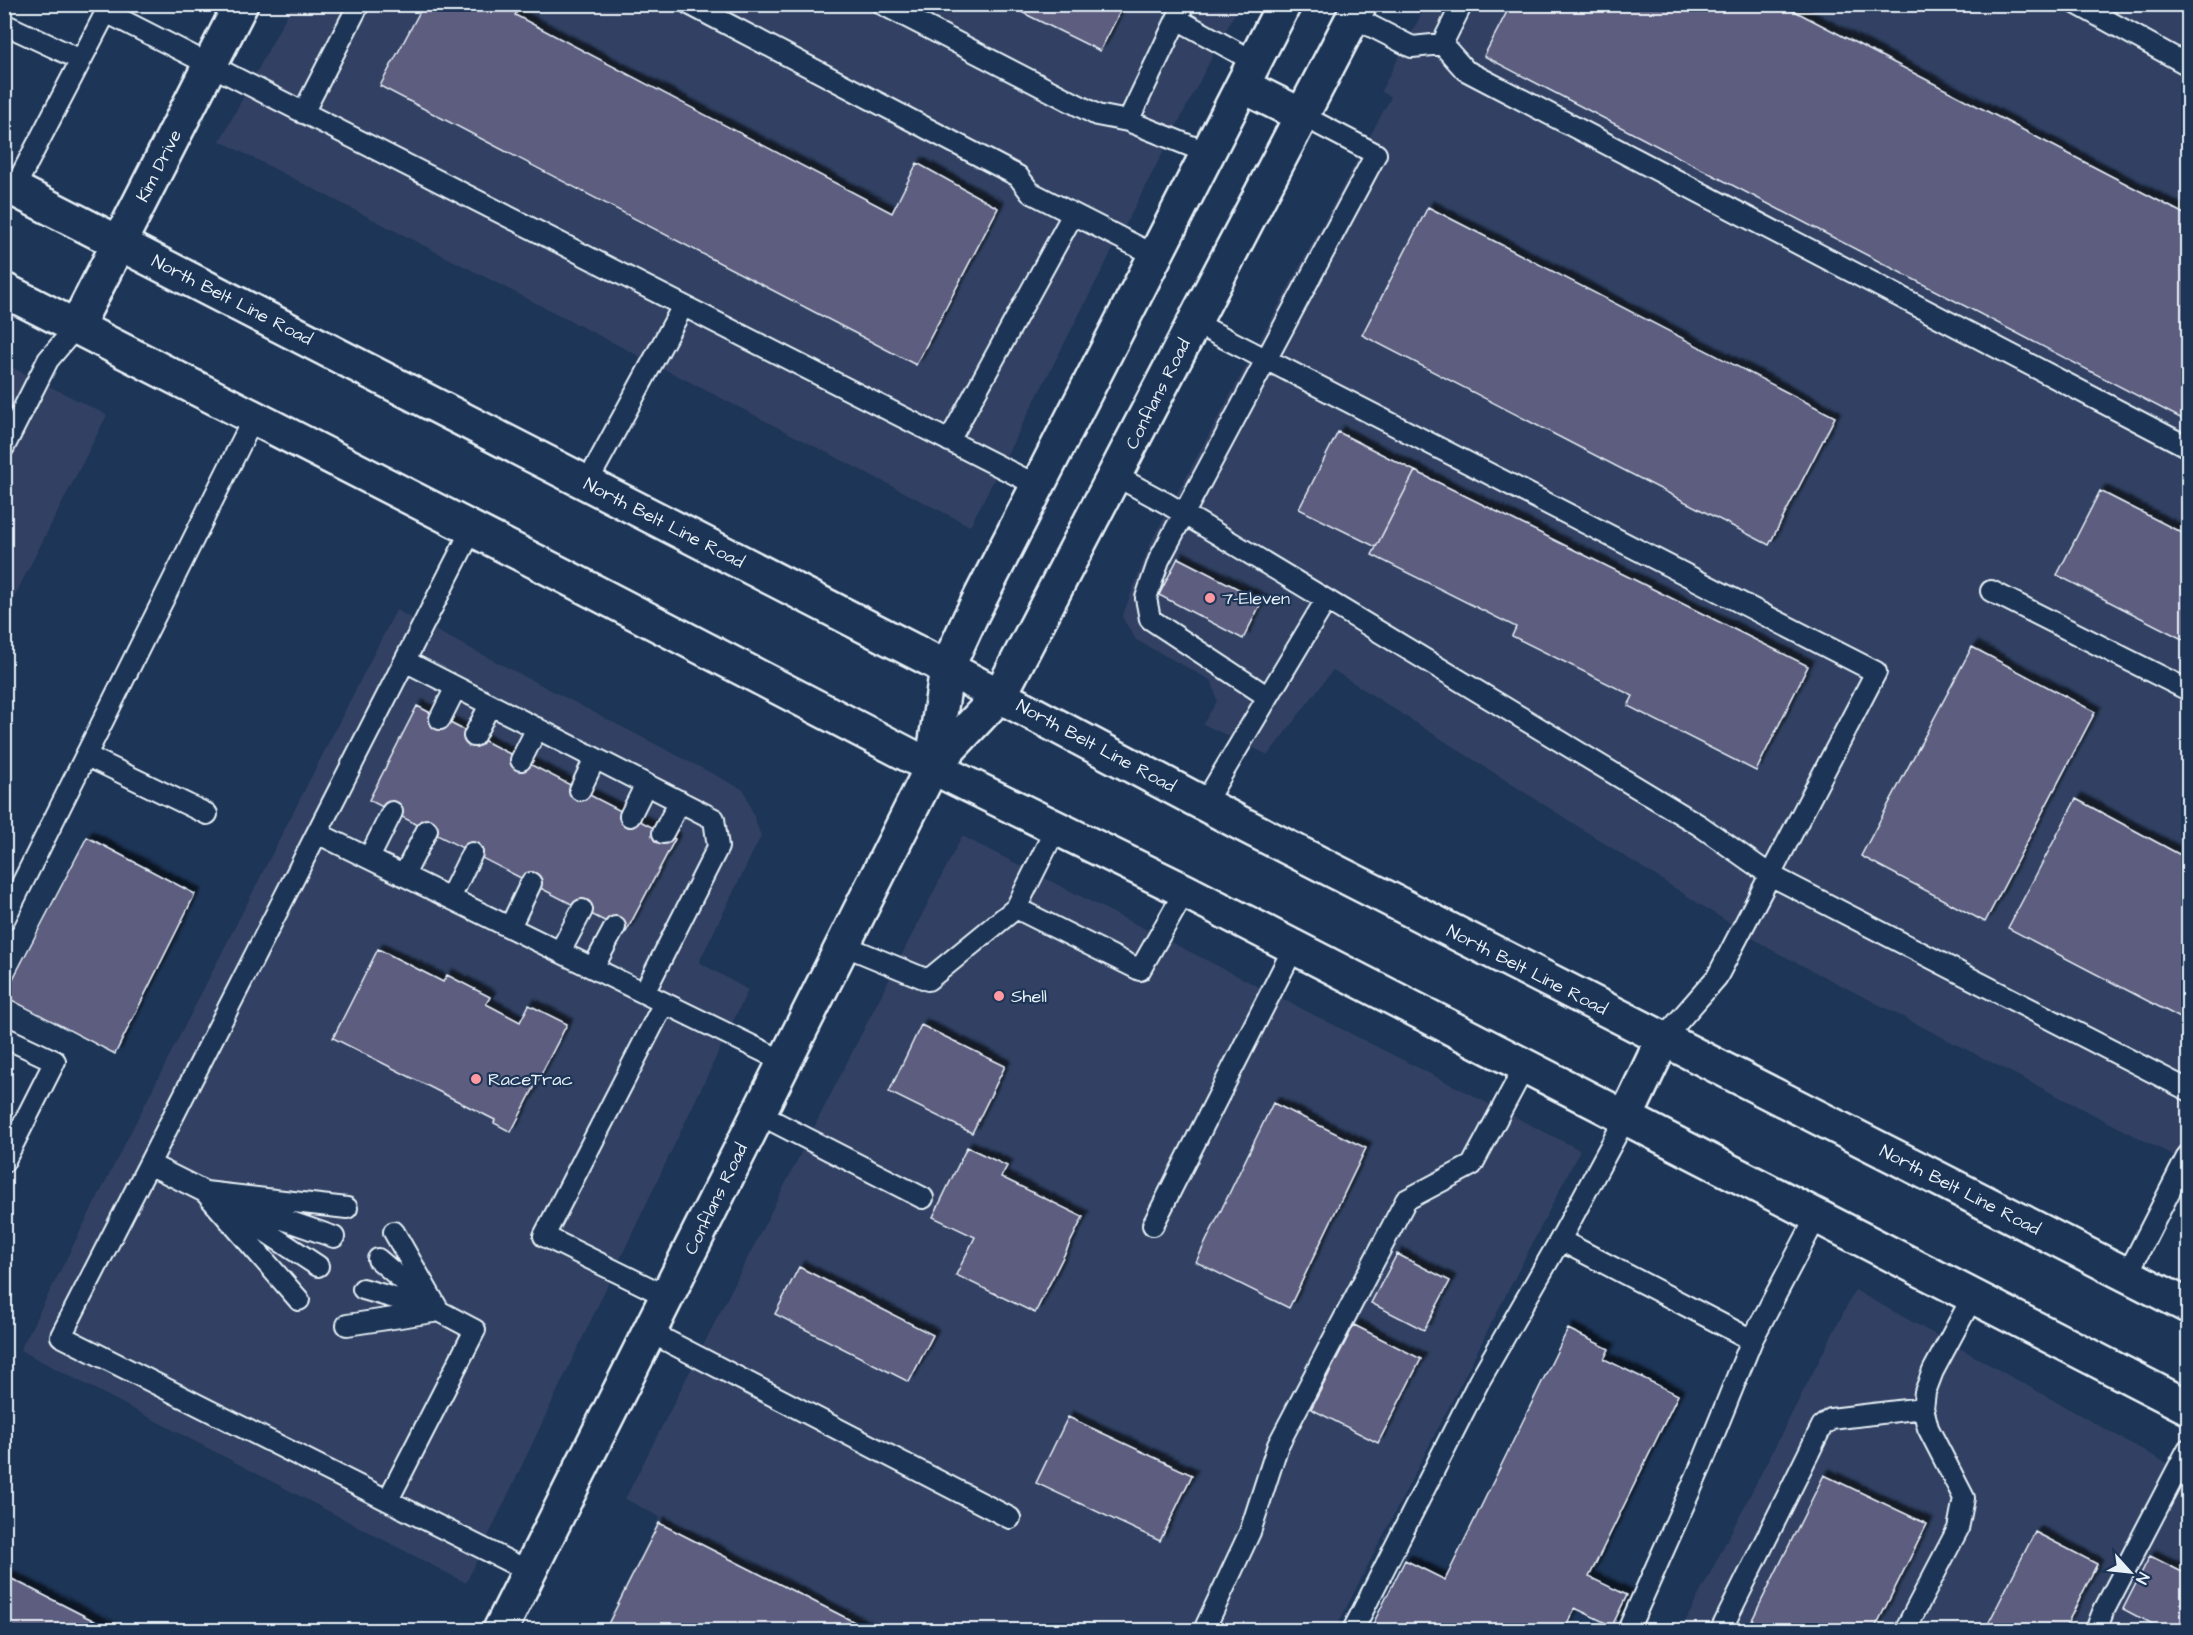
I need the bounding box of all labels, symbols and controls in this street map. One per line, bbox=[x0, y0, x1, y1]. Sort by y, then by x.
street label: Kim Drive bbox=[130, 125, 188, 207]
street label: North Belt Line Road bbox=[147, 249, 317, 351]
street label: Conflans Road bbox=[1119, 334, 1197, 454]
street label: North Belt Line Road bbox=[579, 472, 749, 574]
place label: 7-Eleven bbox=[1222, 586, 1290, 611]
marker: 7-Eleven bbox=[1203, 591, 1217, 605]
street label: North Belt Line Road bbox=[1012, 693, 1180, 799]
street label: North Belt Line Road bbox=[1442, 919, 1612, 1021]
place label: Shell bbox=[1011, 984, 1047, 1009]
marker: Shell bbox=[992, 989, 1006, 1003]
place label: RaceTrac bbox=[488, 1067, 573, 1092]
marker: RaceTrac bbox=[469, 1072, 483, 1086]
street label: Conflans Road bbox=[678, 1139, 754, 1259]
street label: North Belt Line Road bbox=[1875, 1139, 2045, 1241]
north arrow bbox=[2100, 1542, 2160, 1602]
text: N bbox=[2130, 1569, 2155, 1588]

